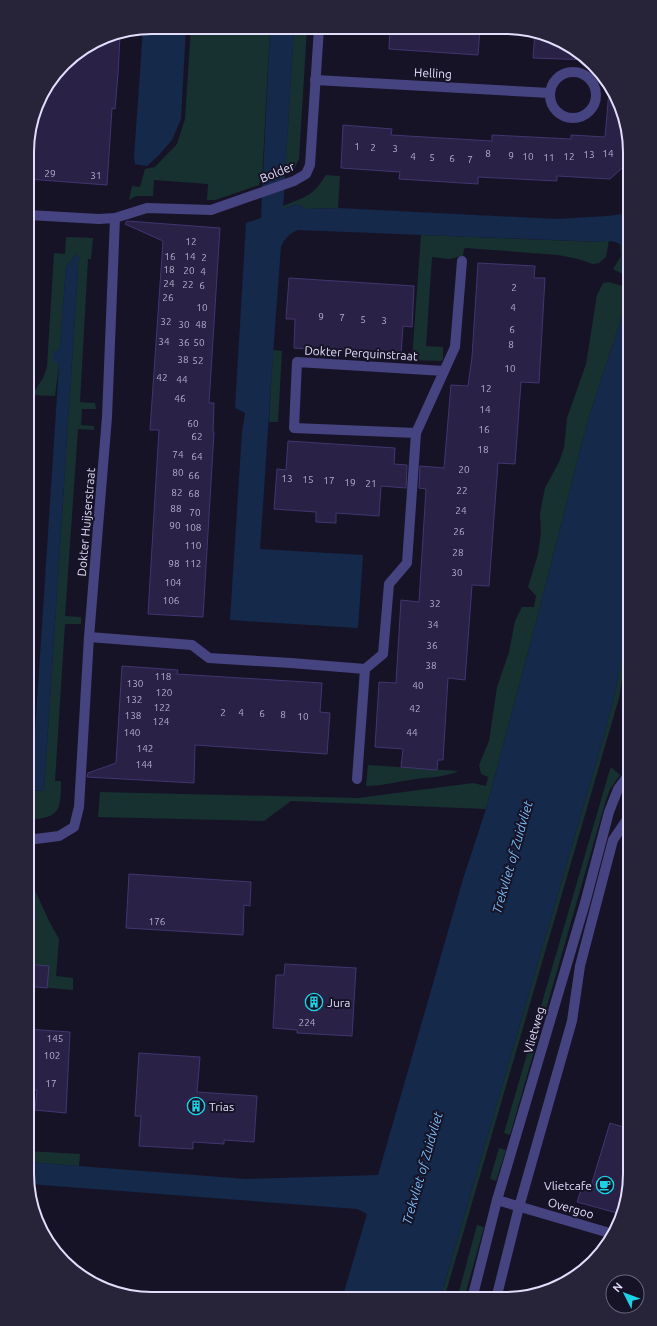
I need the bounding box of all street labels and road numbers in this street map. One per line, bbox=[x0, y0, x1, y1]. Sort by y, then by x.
street label: Helling bbox=[414, 66, 452, 80]
street label: Bolder bbox=[258, 159, 297, 185]
street label: Dokter Perquinstraat bbox=[304, 344, 418, 362]
street label: Dokter Huijserstraat bbox=[75, 467, 97, 577]
street label: Vlietweg bbox=[521, 1005, 547, 1055]
street label: Overgoo bbox=[546, 1195, 596, 1221]

